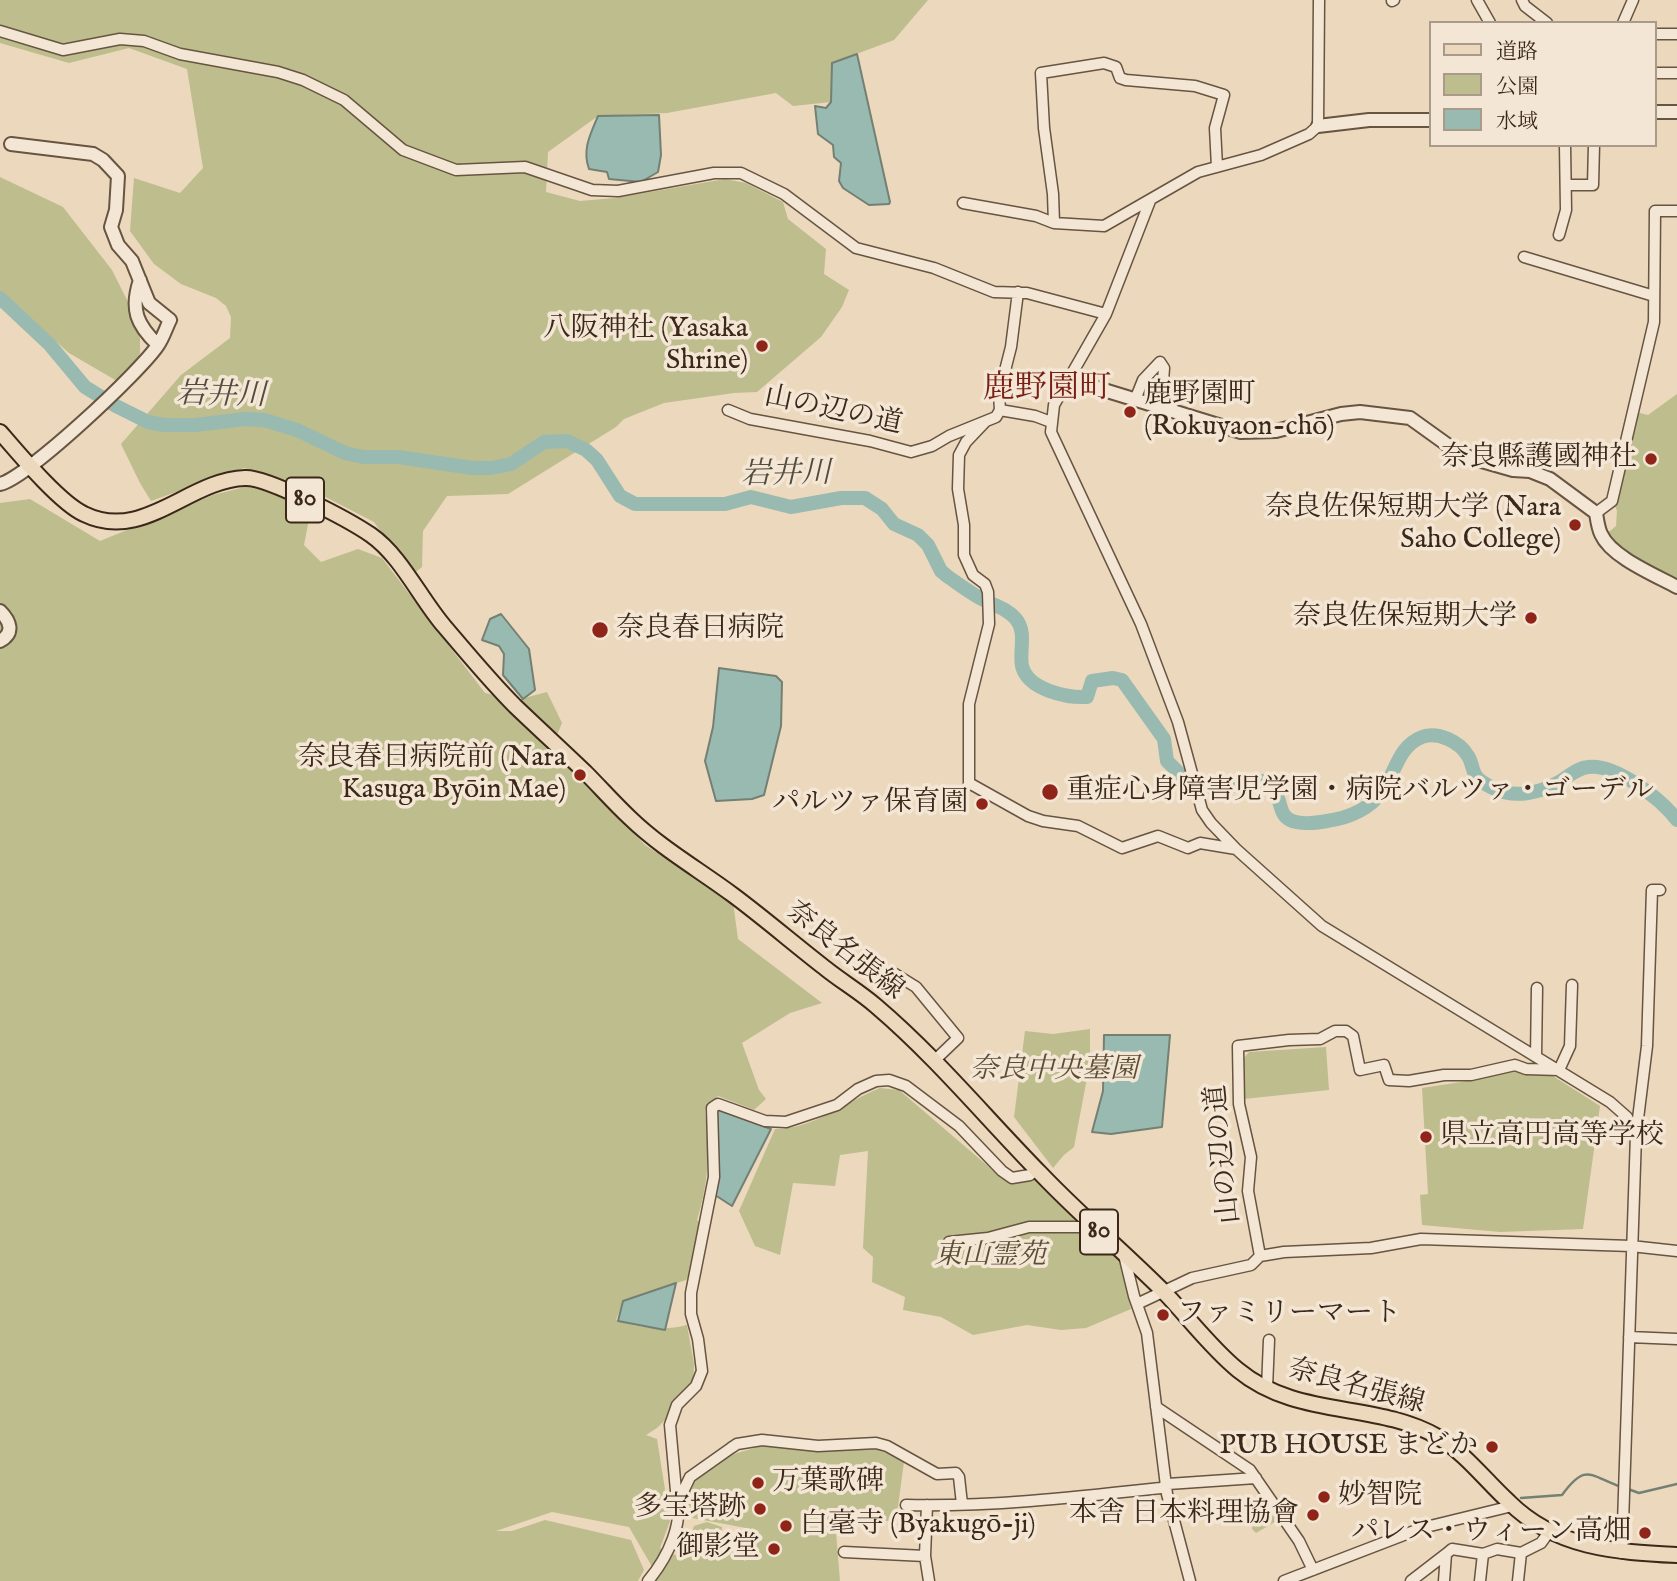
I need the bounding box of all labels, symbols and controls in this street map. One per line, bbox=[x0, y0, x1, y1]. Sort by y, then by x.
legend bbox=[1428, 21, 1656, 147]
text: 道路 bbox=[1496, 39, 1538, 66]
text: 公園 bbox=[1496, 74, 1538, 101]
text: 水域 bbox=[1496, 109, 1538, 136]
place label: 八阪神社 (Yasaka Shrine) bbox=[543, 313, 748, 379]
marker: 八阪神社 (Yasaka Shrine) bbox=[754, 338, 770, 354]
district label: 鹿野園町 bbox=[983, 371, 1111, 409]
water label: 岩井川 bbox=[176, 378, 266, 416]
place label: 鹿野園町 (Rokuyaon-chō) bbox=[1144, 379, 1335, 445]
street label: 山の辺の道 bbox=[761, 381, 905, 443]
marker: 鹿野園町 (Rokuyaon-chō) bbox=[1122, 404, 1138, 420]
place label: 奈良縣護國神社 bbox=[1441, 442, 1637, 476]
marker: 奈良縣護國神社 bbox=[1643, 451, 1659, 467]
water label: 岩井川 bbox=[741, 457, 831, 495]
road number: 80 bbox=[286, 478, 324, 522]
place label: 奈良佐保短期大学 (Nara Saho College) bbox=[1265, 492, 1561, 558]
marker: 奈良佐保短期大学 (Nara Saho College) bbox=[1567, 517, 1583, 533]
place label: 奈良佐保短期大学 bbox=[1293, 601, 1517, 635]
marker: 奈良佐保短期大学 bbox=[1523, 610, 1539, 626]
place label: 奈良春日病院 bbox=[616, 613, 784, 647]
marker: 奈良春日病院 bbox=[590, 620, 610, 640]
place label: 奈良春日病院前 (Nara Kasuga Byōin Mae) bbox=[298, 742, 566, 808]
marker: 奈良春日病院前 (Nara Kasuga Byōin Mae) bbox=[572, 767, 588, 783]
place label: 重症心身障害児学園・病院バルツァ・ゴーデル bbox=[1066, 775, 1654, 809]
marker: 重症心身障害児学園・病院バルツァ・ゴーデル bbox=[1040, 782, 1060, 802]
place label: パルツァ保育園 bbox=[772, 787, 968, 821]
marker: パルツァ保育園 bbox=[974, 796, 990, 812]
street label: 奈良名張線 bbox=[778, 896, 910, 1008]
park label: 奈良中央墓園 bbox=[970, 1054, 1138, 1088]
street label: 山の辺の道 bbox=[1201, 1083, 1249, 1225]
place label: 県立高円高等学校 bbox=[1440, 1120, 1664, 1154]
marker: 県立高円高等学校 bbox=[1418, 1129, 1434, 1145]
road number: 80 bbox=[1080, 1210, 1118, 1254]
park label: 東山霊苑 bbox=[934, 1240, 1046, 1274]
place label: ファミリーマート bbox=[1177, 1298, 1401, 1332]
marker: ファミリーマート bbox=[1155, 1307, 1171, 1323]
street label: 奈良名張線 bbox=[1284, 1354, 1428, 1422]
place label: PUB HOUSE まどか bbox=[1219, 1430, 1478, 1464]
marker: PUB HOUSE まどか bbox=[1484, 1439, 1500, 1455]
place label: 万葉歌碑 bbox=[772, 1466, 884, 1500]
marker: 万葉歌碑 bbox=[750, 1475, 766, 1491]
place label: 妙智院 bbox=[1338, 1480, 1422, 1514]
marker: 妙智院 bbox=[1316, 1489, 1332, 1505]
place label: 多宝塔跡 bbox=[634, 1492, 746, 1526]
place label: 本舎 日本料理協會 bbox=[1069, 1498, 1299, 1532]
marker: 多宝塔跡 bbox=[752, 1501, 768, 1517]
marker: 本舎 日本料理協會 bbox=[1305, 1507, 1321, 1523]
place label: 白毫寺 (Byakugō-ji) bbox=[800, 1509, 1036, 1543]
place label: パレス・ウィーン高畑 bbox=[1351, 1516, 1631, 1550]
marker: 白毫寺 (Byakugō-ji) bbox=[778, 1518, 794, 1534]
marker: パレス・ウィーン高畑 bbox=[1637, 1525, 1653, 1541]
place label: 御影堂 bbox=[676, 1532, 760, 1566]
marker: 御影堂 bbox=[766, 1541, 782, 1557]

